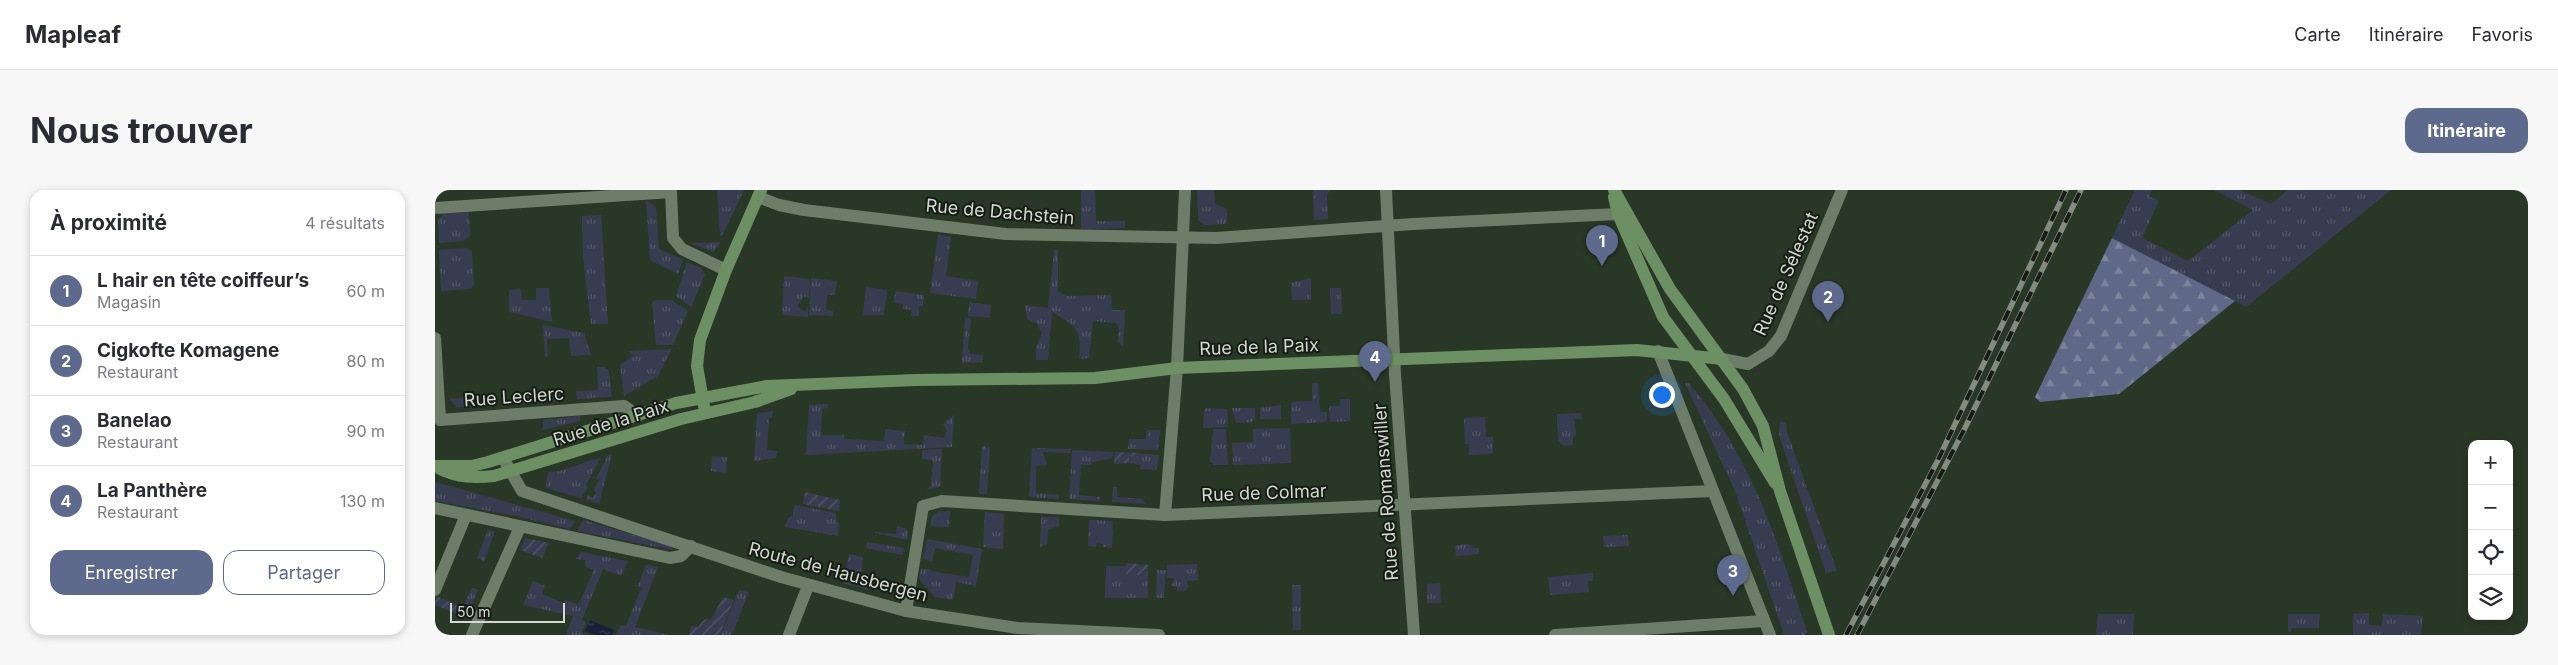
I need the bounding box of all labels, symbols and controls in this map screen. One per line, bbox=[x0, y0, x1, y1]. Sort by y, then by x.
text: Mapleaf bbox=[25, 20, 121, 49]
text: Carte bbox=[2294, 24, 2341, 45]
text: Itinéraire bbox=[2369, 24, 2443, 45]
text: Favoris bbox=[2471, 24, 2533, 45]
button: Itinéraire bbox=[2405, 108, 2528, 153]
text: Nous trouver bbox=[30, 109, 253, 151]
street label: Rue de Dachstein bbox=[925, 195, 1075, 228]
street label: Rue de Sélestat bbox=[1749, 209, 1822, 339]
text: À proximité bbox=[50, 210, 167, 235]
text: 4 résultats bbox=[305, 213, 385, 233]
pin: 1 bbox=[1586, 225, 1618, 266]
text: L hair en tête coiffeur’s bbox=[97, 269, 309, 292]
text: 1 bbox=[63, 281, 69, 301]
text: 60 m bbox=[346, 281, 385, 301]
pin: 2 bbox=[1812, 281, 1844, 322]
text: Magasin bbox=[97, 292, 161, 312]
street label: Rue de la Paix bbox=[1199, 334, 1319, 359]
text: Cigkofte Komagene bbox=[97, 339, 279, 362]
pin: 4 bbox=[1359, 341, 1391, 382]
text: 2 bbox=[61, 351, 71, 371]
text: 80 m bbox=[346, 351, 385, 371]
text: Restaurant bbox=[97, 362, 178, 382]
your location bbox=[1649, 382, 1675, 408]
street label: Rue Leclerc bbox=[463, 383, 565, 410]
street label: Rue de la Paix bbox=[551, 395, 671, 450]
street label: Rue de Romanswiller bbox=[1369, 403, 1402, 581]
text: Banelao bbox=[97, 409, 172, 432]
text: 3 bbox=[61, 421, 71, 441]
text: 90 m bbox=[346, 421, 385, 441]
text: Restaurant bbox=[97, 432, 178, 452]
map controls bbox=[2468, 440, 2513, 620]
button: + bbox=[2468, 440, 2513, 485]
text: La Panthère bbox=[97, 479, 207, 502]
street label: Rue de Colmar bbox=[1201, 480, 1327, 505]
button: − bbox=[2468, 485, 2513, 530]
text: 4 bbox=[61, 491, 71, 511]
text: 130 m bbox=[340, 491, 385, 511]
text: Restaurant bbox=[97, 502, 178, 522]
button: locate bbox=[2468, 530, 2513, 575]
street label: Route de Hausbergen bbox=[746, 538, 930, 606]
button: Enregistrer bbox=[50, 550, 213, 595]
button: Partager bbox=[223, 550, 385, 595]
pin: 3 bbox=[1717, 555, 1749, 596]
button: layers bbox=[2468, 575, 2513, 620]
scale bar bbox=[450, 600, 565, 623]
text: 50 m bbox=[457, 603, 491, 620]

